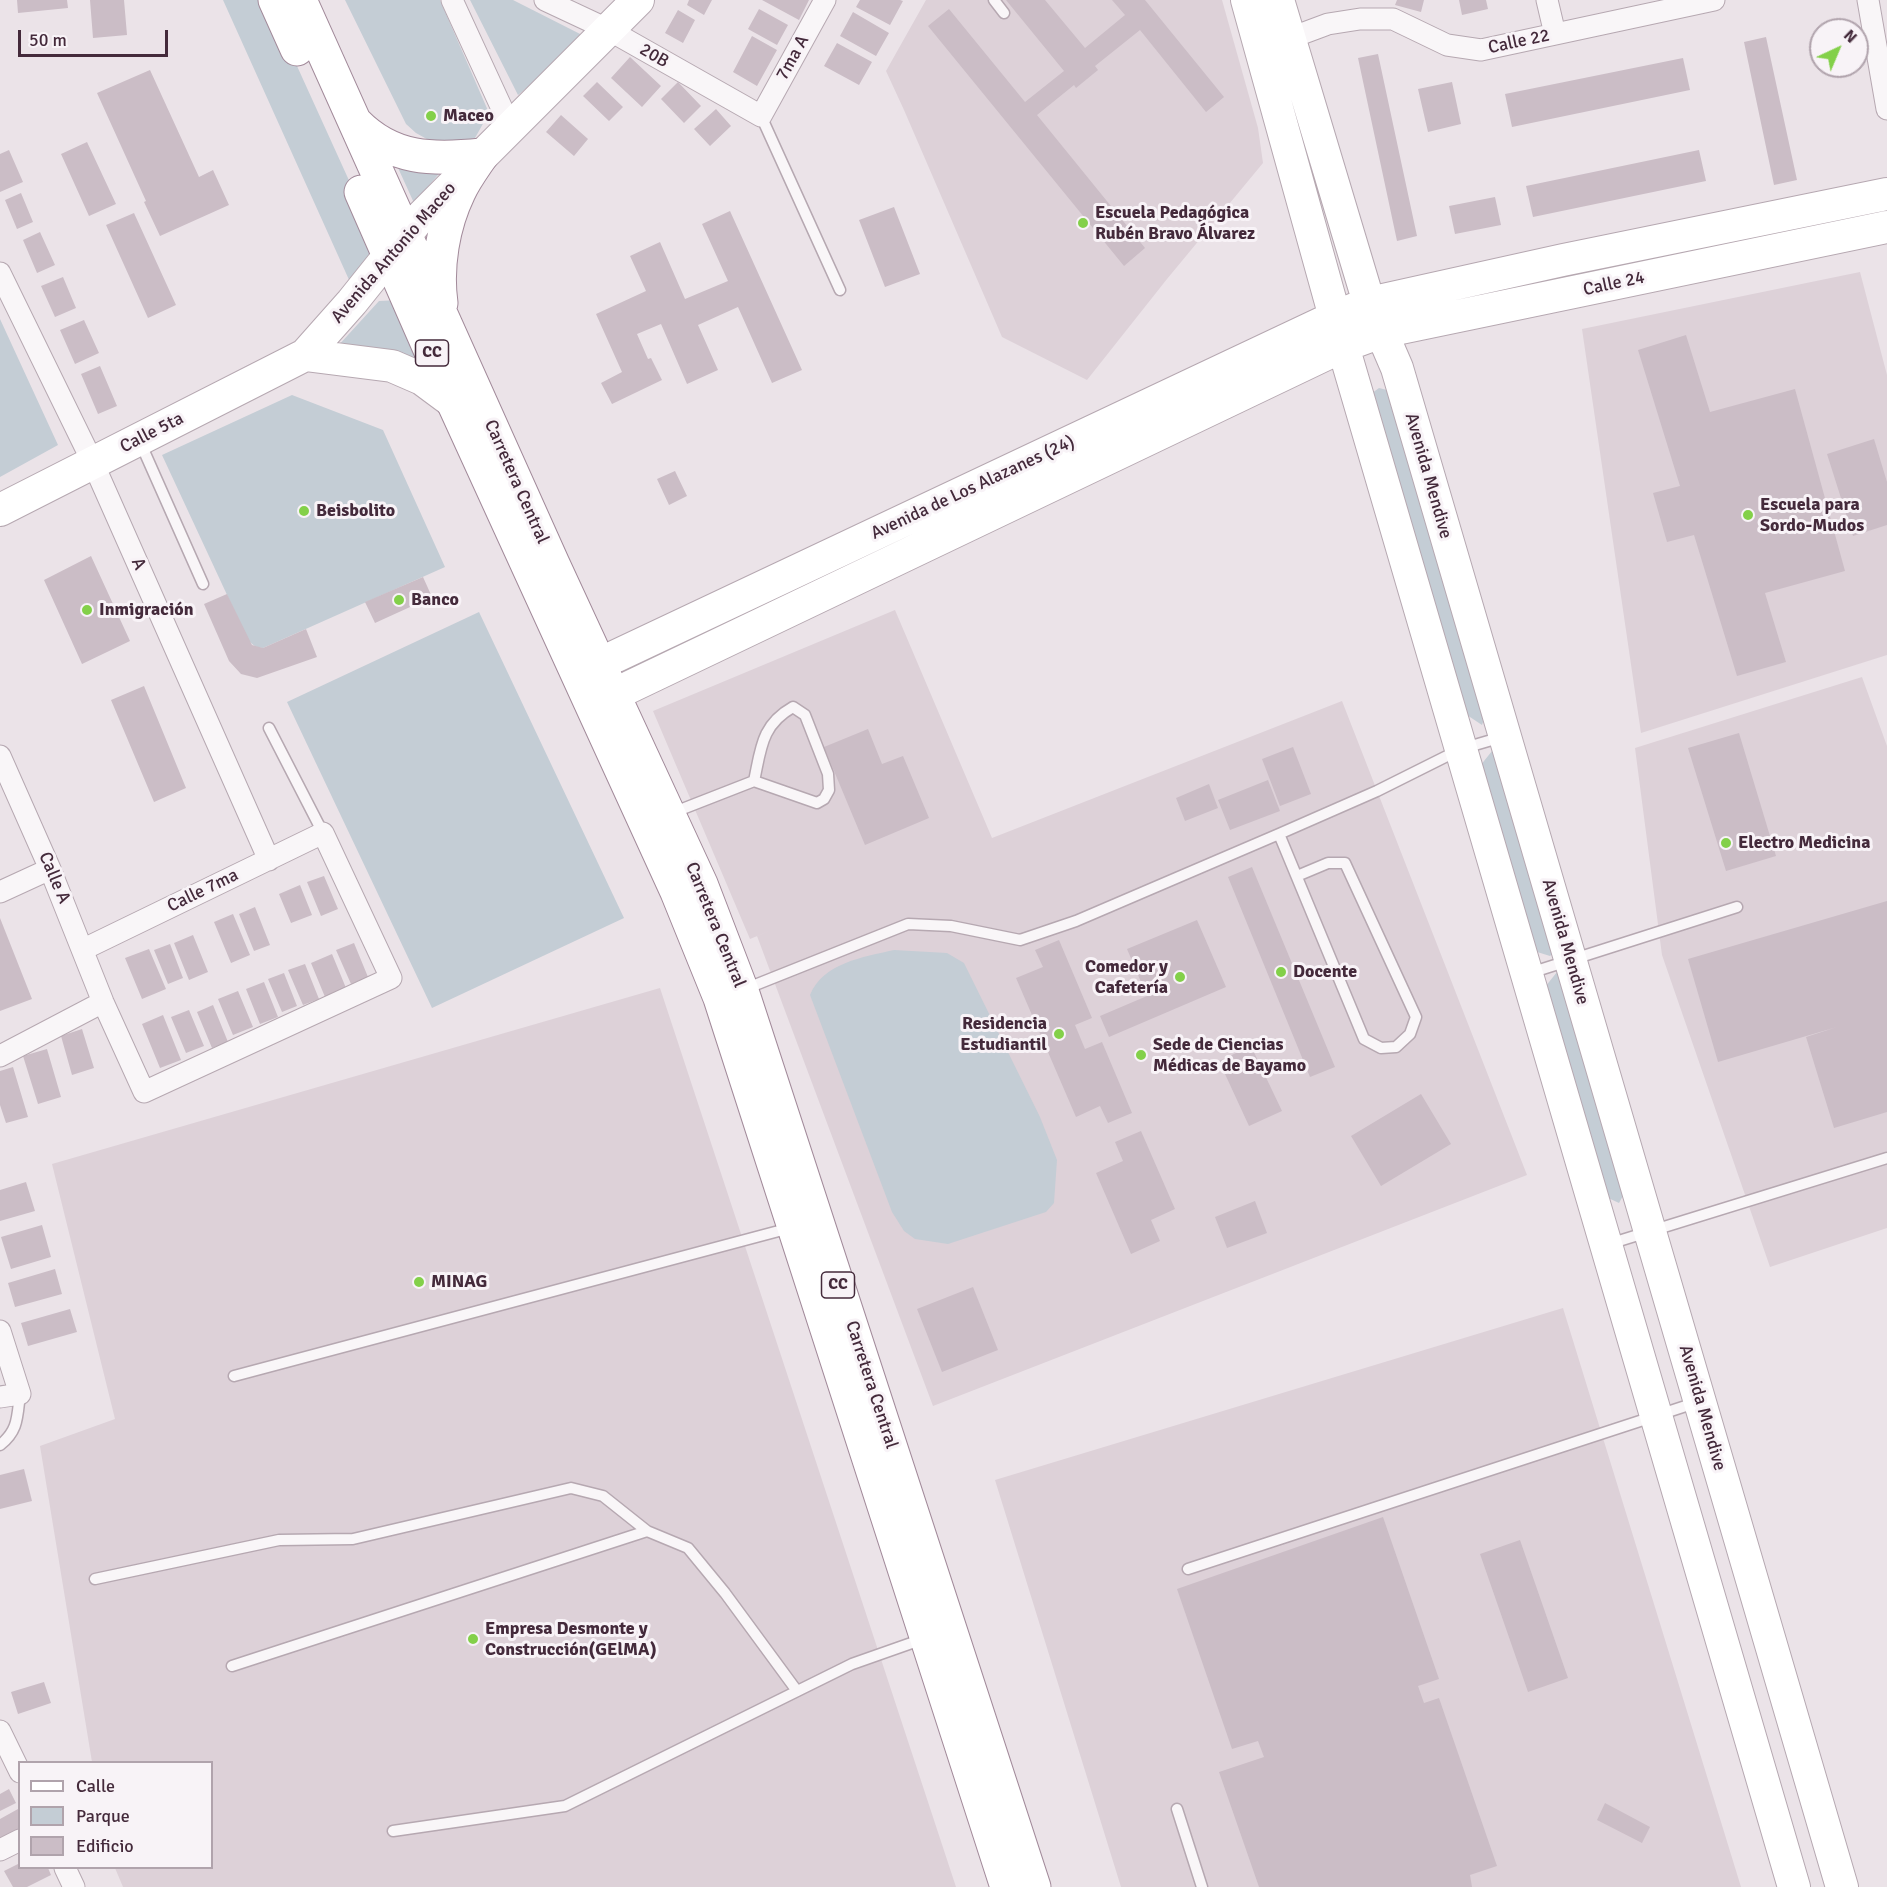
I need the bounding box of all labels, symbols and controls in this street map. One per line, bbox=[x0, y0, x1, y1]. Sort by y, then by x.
scale bar bbox=[21, 18, 171, 56]
north arrow bbox=[1809, 18, 1869, 78]
street label: Calle 22 bbox=[1486, 25, 1552, 59]
text: N bbox=[1839, 25, 1861, 48]
text: 50 m bbox=[29, 29, 67, 51]
street label: 7ma A bbox=[772, 32, 814, 84]
street label: 20B bbox=[635, 39, 673, 73]
place label: Maceo bbox=[443, 105, 494, 127]
marker: Maceo bbox=[424, 109, 438, 123]
street label: Avenida Antonio Maceo bbox=[327, 178, 461, 328]
place label: Escuela Pedagógica Rubén Bravo Álvarez bbox=[1095, 202, 1255, 244]
marker: Escuela Pedagógica Rubén Bravo Álvarez bbox=[1076, 216, 1090, 230]
street label: Calle 24 bbox=[1581, 267, 1647, 301]
road number: CC bbox=[416, 340, 448, 366]
street label: Calle 5ta bbox=[117, 408, 187, 458]
street label: Avenida Mendive bbox=[1400, 411, 1456, 541]
street label: Carretera Central bbox=[479, 417, 553, 547]
street label: Avenida de Los Alazanes (24) bbox=[868, 431, 1078, 545]
place label: Escuela para Sordo-Mudos bbox=[1760, 494, 1864, 536]
place label: Beisbolito bbox=[316, 500, 395, 522]
marker: Beisbolito bbox=[297, 504, 311, 518]
marker: Escuela para Sordo-Mudos bbox=[1741, 508, 1755, 522]
street label: A bbox=[126, 555, 150, 573]
place label: Banco bbox=[411, 589, 459, 611]
marker: Banco bbox=[392, 593, 406, 607]
place label: Inmigración bbox=[99, 599, 194, 621]
marker: Inmigración bbox=[80, 603, 94, 617]
place label: Electro Medicina bbox=[1738, 832, 1870, 854]
marker: Electro Medicina bbox=[1719, 836, 1733, 850]
street label: Calle A bbox=[34, 849, 74, 907]
street label: Carretera Central bbox=[680, 859, 750, 991]
street label: Calle 7ma bbox=[164, 865, 242, 917]
street label: Avenida Mendive bbox=[1537, 877, 1593, 1007]
place label: Comedor y Cafetería bbox=[1085, 956, 1168, 998]
place label: Docente bbox=[1293, 961, 1357, 983]
marker: Docente bbox=[1274, 965, 1288, 979]
marker: Comedor y Cafetería bbox=[1173, 970, 1187, 984]
place label: Residencia Estudiantil bbox=[960, 1013, 1047, 1056]
marker: Residencia Estudiantil bbox=[1052, 1027, 1066, 1041]
place label: Sede de Ciencias Médicas de Bayamo bbox=[1153, 1034, 1306, 1076]
marker: Sede de Ciencias Médicas de Bayamo bbox=[1134, 1048, 1148, 1062]
place label: MINAG bbox=[431, 1271, 487, 1293]
road number: CC bbox=[822, 1272, 854, 1298]
marker: MINAG bbox=[412, 1275, 426, 1289]
street label: Carretera Central bbox=[840, 1318, 902, 1452]
street label: Avenida Mendive bbox=[1674, 1343, 1730, 1473]
place label: Empresa Desmonte y Construcción(GElMA) bbox=[485, 1618, 657, 1660]
marker: Empresa Desmonte y Construcción(GElMA) bbox=[466, 1632, 480, 1646]
legend bbox=[18, 1761, 213, 1869]
text: Calle bbox=[76, 1775, 115, 1797]
text: Parque bbox=[76, 1805, 130, 1827]
text: Edificio bbox=[76, 1835, 134, 1857]

